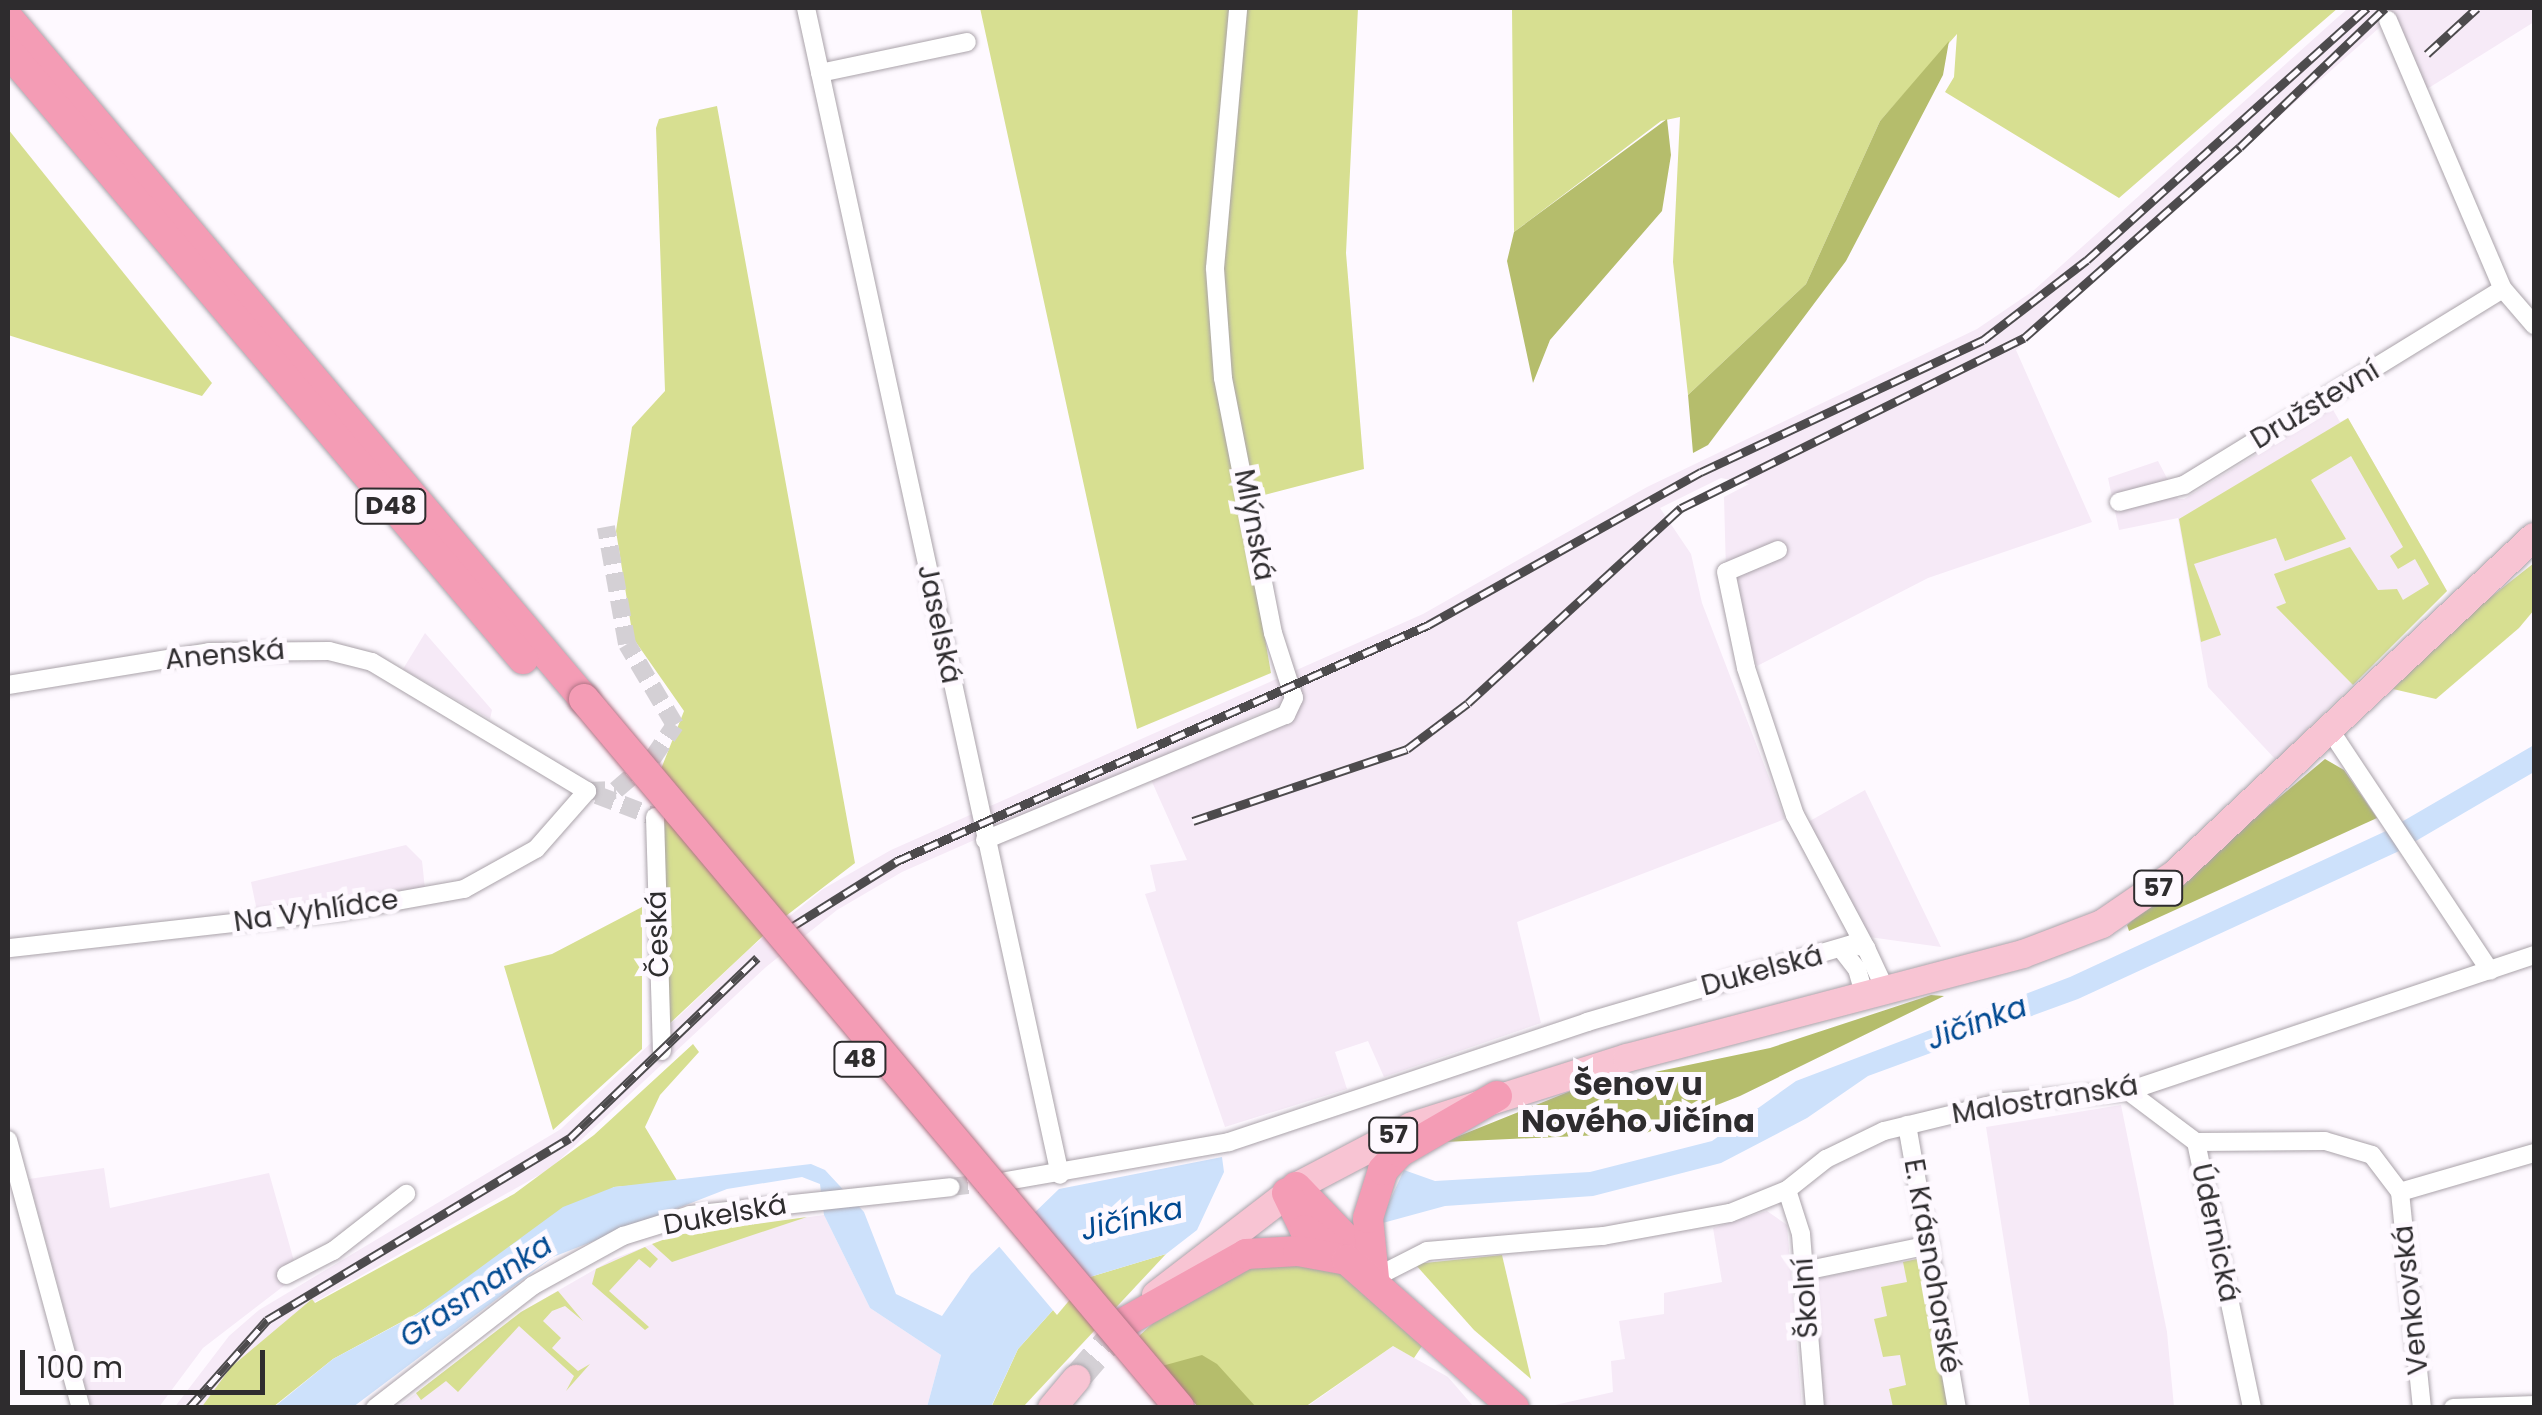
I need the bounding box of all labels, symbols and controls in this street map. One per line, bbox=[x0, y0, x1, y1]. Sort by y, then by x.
street label: Družstevní bbox=[2245, 354, 2385, 456]
street label: Mlýnská bbox=[1227, 467, 1281, 583]
road number: D48 bbox=[354, 486, 428, 526]
street label: Jaselská bbox=[910, 562, 968, 686]
street label: Anenská bbox=[164, 633, 286, 677]
road number: 57 bbox=[2133, 868, 2183, 908]
street label: Na Vyhlídce bbox=[232, 883, 400, 939]
street label: Česká bbox=[640, 890, 676, 978]
street label: Dukelská bbox=[1698, 939, 1826, 1003]
water label: Jičínka bbox=[1922, 988, 2032, 1058]
road number: 48 bbox=[832, 1039, 888, 1079]
district label: Šenov u Nového Jičína bbox=[1521, 1066, 1755, 1141]
street label: Malostranská bbox=[1950, 1069, 2140, 1131]
road number: 57 bbox=[1368, 1115, 1418, 1155]
street label: E. Krásnohorské bbox=[1897, 1156, 1967, 1376]
street label: Údernická bbox=[2184, 1161, 2246, 1305]
street label: Dukelská bbox=[661, 1188, 789, 1242]
water label: Jičínka bbox=[1077, 1190, 1187, 1248]
street label: Venkovská bbox=[2386, 1224, 2436, 1376]
water label: Grasmanka bbox=[393, 1227, 559, 1355]
street label: Školní bbox=[1786, 1257, 1826, 1339]
scale bar bbox=[25, 1330, 270, 1392]
text: 100 m bbox=[37, 1346, 123, 1389]

